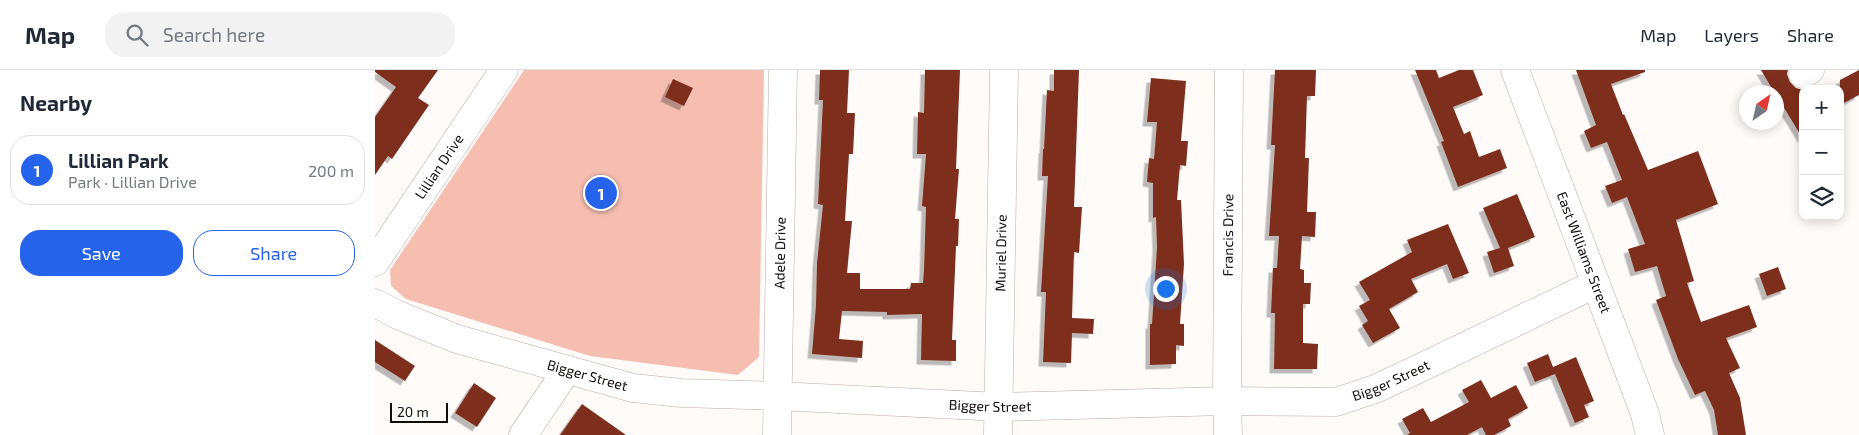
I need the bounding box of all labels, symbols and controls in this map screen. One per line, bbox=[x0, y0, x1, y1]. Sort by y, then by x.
search box bbox=[105, 12, 455, 57]
text: Map bbox=[25, 20, 75, 49]
icon: search bbox=[123, 21, 151, 49]
text: Search here bbox=[163, 23, 265, 46]
text: Map bbox=[1640, 24, 1676, 46]
text: Layers bbox=[1704, 24, 1759, 46]
text: Share bbox=[1787, 24, 1834, 46]
north arrow bbox=[1739, 85, 1784, 130]
map controls bbox=[1799, 85, 1844, 220]
button: + bbox=[1799, 85, 1844, 130]
text: Nearby bbox=[20, 90, 92, 115]
button: − bbox=[1799, 130, 1844, 175]
street label: Lillian Drive bbox=[411, 131, 467, 202]
text: Lillian Park bbox=[68, 149, 169, 172]
text: 1 bbox=[34, 161, 40, 180]
text: 200 m bbox=[308, 161, 354, 180]
text: Park · Lillian Drive bbox=[68, 172, 197, 191]
pin: 1 bbox=[585, 174, 617, 212]
button: layers bbox=[1799, 175, 1844, 220]
street label: East Williams Street bbox=[1554, 189, 1615, 315]
street label: Francis Drive bbox=[1219, 194, 1236, 276]
street label: Muriel Drive bbox=[991, 214, 1010, 292]
street label: Adele Drive bbox=[770, 217, 789, 289]
button: Save bbox=[20, 230, 183, 276]
button: Share bbox=[193, 230, 355, 276]
your location bbox=[1153, 276, 1179, 302]
street label: Bigger Street bbox=[545, 356, 630, 394]
street label: Bigger Street bbox=[1350, 356, 1432, 404]
street label: Bigger Street bbox=[948, 395, 1032, 415]
scale bar bbox=[390, 400, 447, 423]
text: 20 m bbox=[397, 403, 429, 420]

